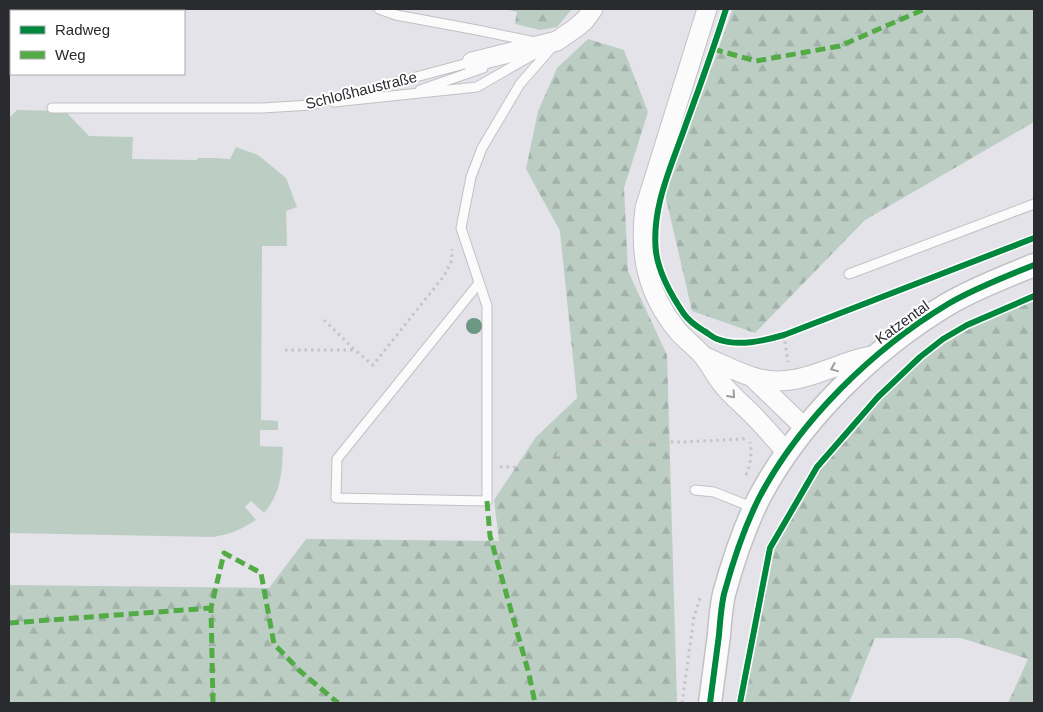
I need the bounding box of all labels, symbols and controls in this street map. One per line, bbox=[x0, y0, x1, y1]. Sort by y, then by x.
legend bbox=[10, 10, 185, 75]
text: Radweg bbox=[55, 21, 110, 38]
text: Weg bbox=[55, 46, 86, 63]
street label: Schloßhaustraße bbox=[304, 68, 418, 112]
street label: Katzental bbox=[872, 297, 932, 347]
one-way arrow bbox=[830, 362, 838, 372]
one-way arrow bbox=[726, 390, 735, 399]

